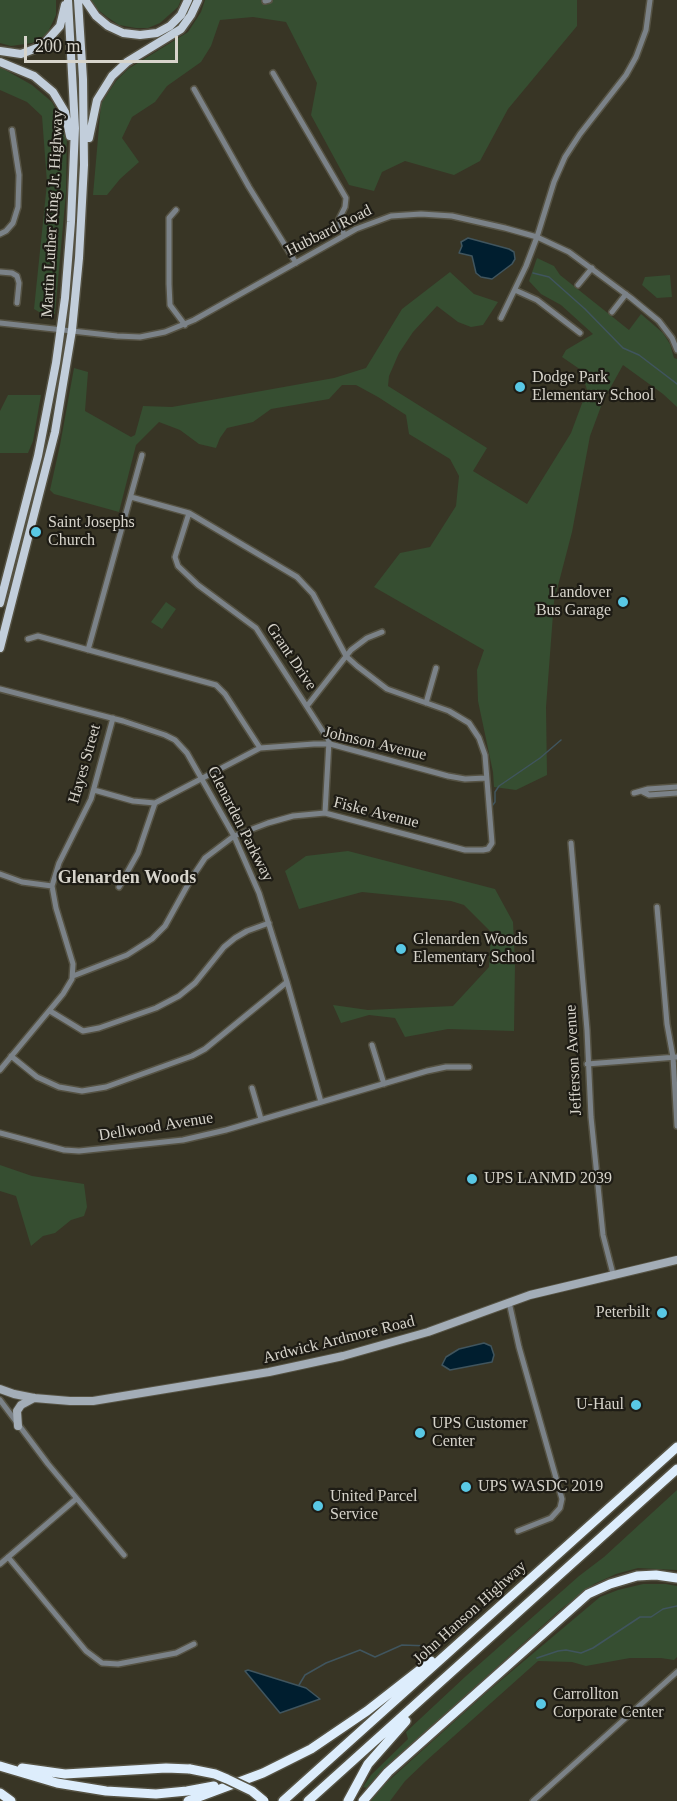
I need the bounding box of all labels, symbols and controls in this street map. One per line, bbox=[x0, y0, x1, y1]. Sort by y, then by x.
scale bar bbox=[27, 24, 182, 62]
text: 200 m bbox=[35, 36, 81, 56]
street label: Martin Luther King Jr. Highway bbox=[38, 110, 68, 318]
street label: Hubbard Road bbox=[283, 201, 375, 261]
place label: Dodge Park Elementary School bbox=[532, 368, 654, 406]
marker: Dodge Park Elementary School bbox=[513, 380, 527, 394]
place label: Saint Josephs Church bbox=[48, 513, 135, 551]
marker: Saint Josephs Church bbox=[29, 525, 43, 539]
place label: Landover Bus Garage bbox=[536, 583, 611, 621]
marker: Landover Bus Garage bbox=[616, 595, 630, 609]
street label: Grant Drive bbox=[262, 620, 320, 694]
street label: Hayes Street bbox=[65, 722, 105, 806]
street label: Johnson Avenue bbox=[322, 723, 428, 765]
street label: Glenarden Parkway bbox=[203, 763, 277, 885]
street label: Fiske Avenue bbox=[331, 793, 421, 833]
district label: Glenarden Woods bbox=[58, 867, 196, 889]
place label: Glenarden Woods Elementary School bbox=[413, 930, 535, 968]
marker: Glenarden Woods Elementary School bbox=[394, 942, 408, 956]
street label: Jefferson Avenue bbox=[562, 1004, 586, 1116]
street label: Dellwood Avenue bbox=[97, 1108, 215, 1146]
place label: UPS LANMD 2039 bbox=[484, 1169, 612, 1189]
marker: UPS LANMD 2039 bbox=[465, 1172, 479, 1186]
place label: Peterbilt bbox=[596, 1303, 650, 1323]
marker: Peterbilt bbox=[655, 1306, 669, 1320]
street label: Ardwick Ardmore Road bbox=[261, 1312, 417, 1368]
place label: U-Haul bbox=[576, 1395, 624, 1415]
marker: U-Haul bbox=[629, 1398, 643, 1412]
place label: UPS Customer Center bbox=[432, 1414, 528, 1452]
marker: UPS Customer Center bbox=[413, 1426, 427, 1440]
place label: UPS WASDC 2019 bbox=[478, 1477, 603, 1497]
marker: UPS WASDC 2019 bbox=[459, 1480, 473, 1494]
place label: United Parcel Service bbox=[330, 1487, 418, 1525]
marker: United Parcel Service bbox=[311, 1499, 325, 1513]
street label: John Hanson Highway bbox=[409, 1557, 531, 1669]
place label: Carrollton Corporate Center bbox=[553, 1685, 664, 1723]
marker: Carrollton Corporate Center bbox=[534, 1697, 548, 1711]

